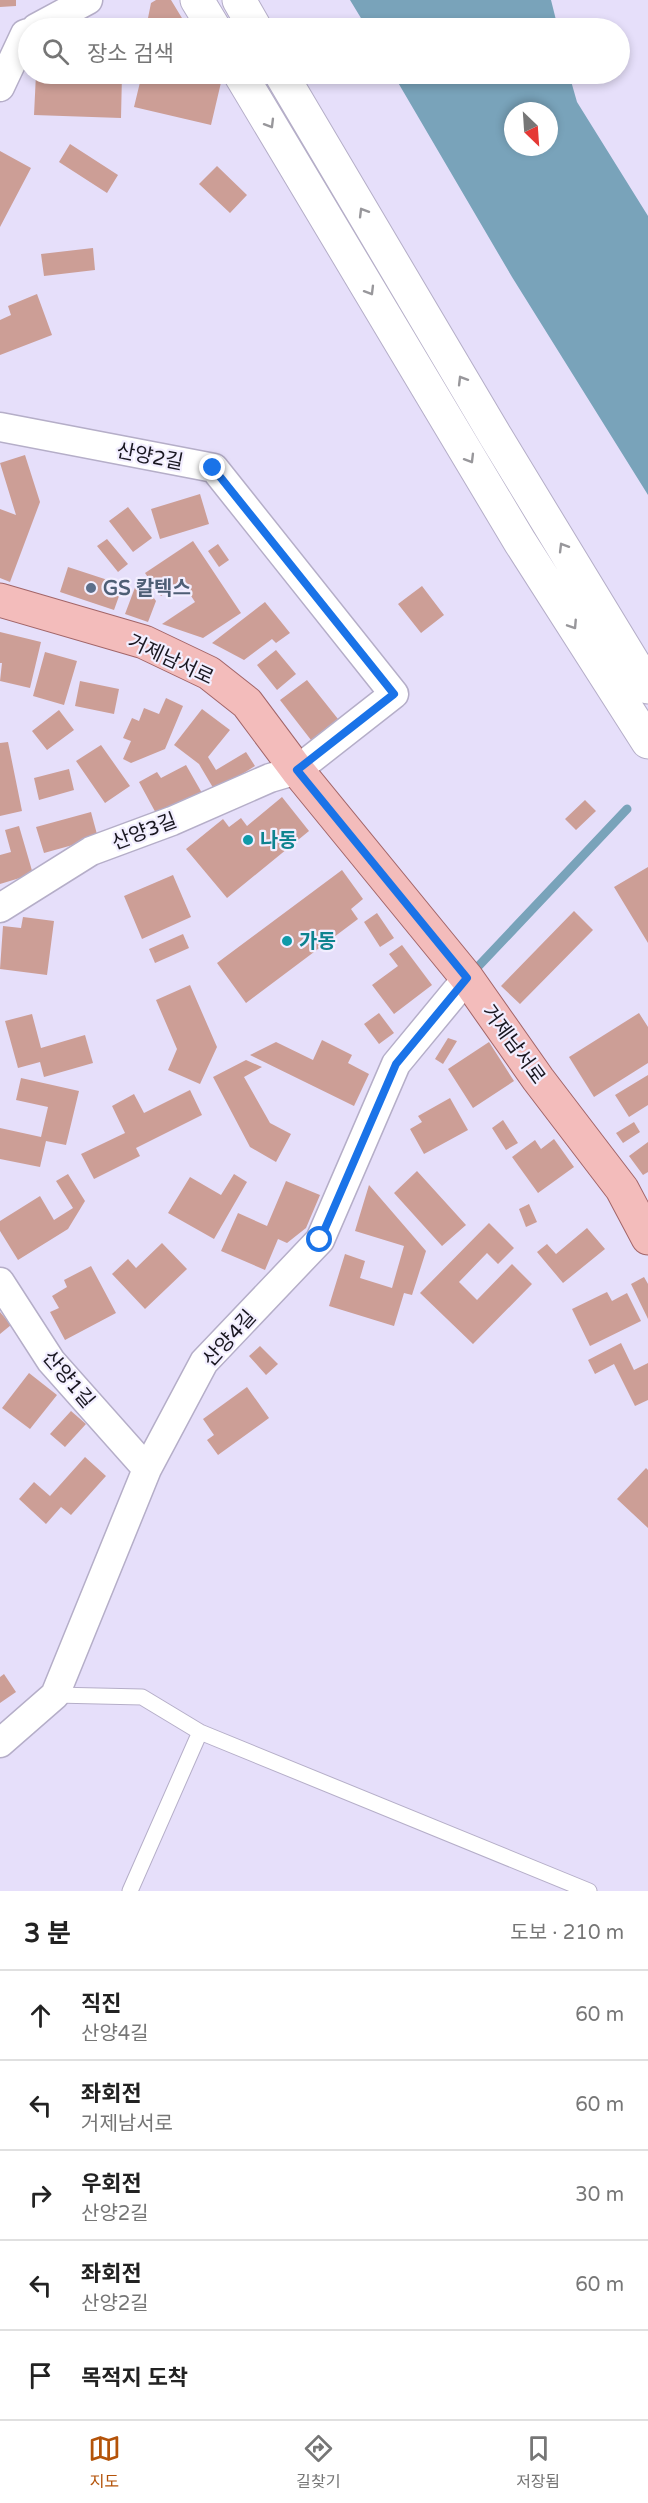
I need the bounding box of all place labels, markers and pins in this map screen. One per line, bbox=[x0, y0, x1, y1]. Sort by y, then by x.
place label: GS 칼텍스 bbox=[103, 577, 191, 601]
marker: GS 칼텍스 bbox=[84, 581, 98, 595]
place label: 나동 bbox=[260, 829, 297, 853]
marker: 나동 bbox=[241, 833, 255, 847]
place label: 가동 bbox=[299, 930, 336, 954]
marker: 가동 bbox=[280, 934, 294, 948]

